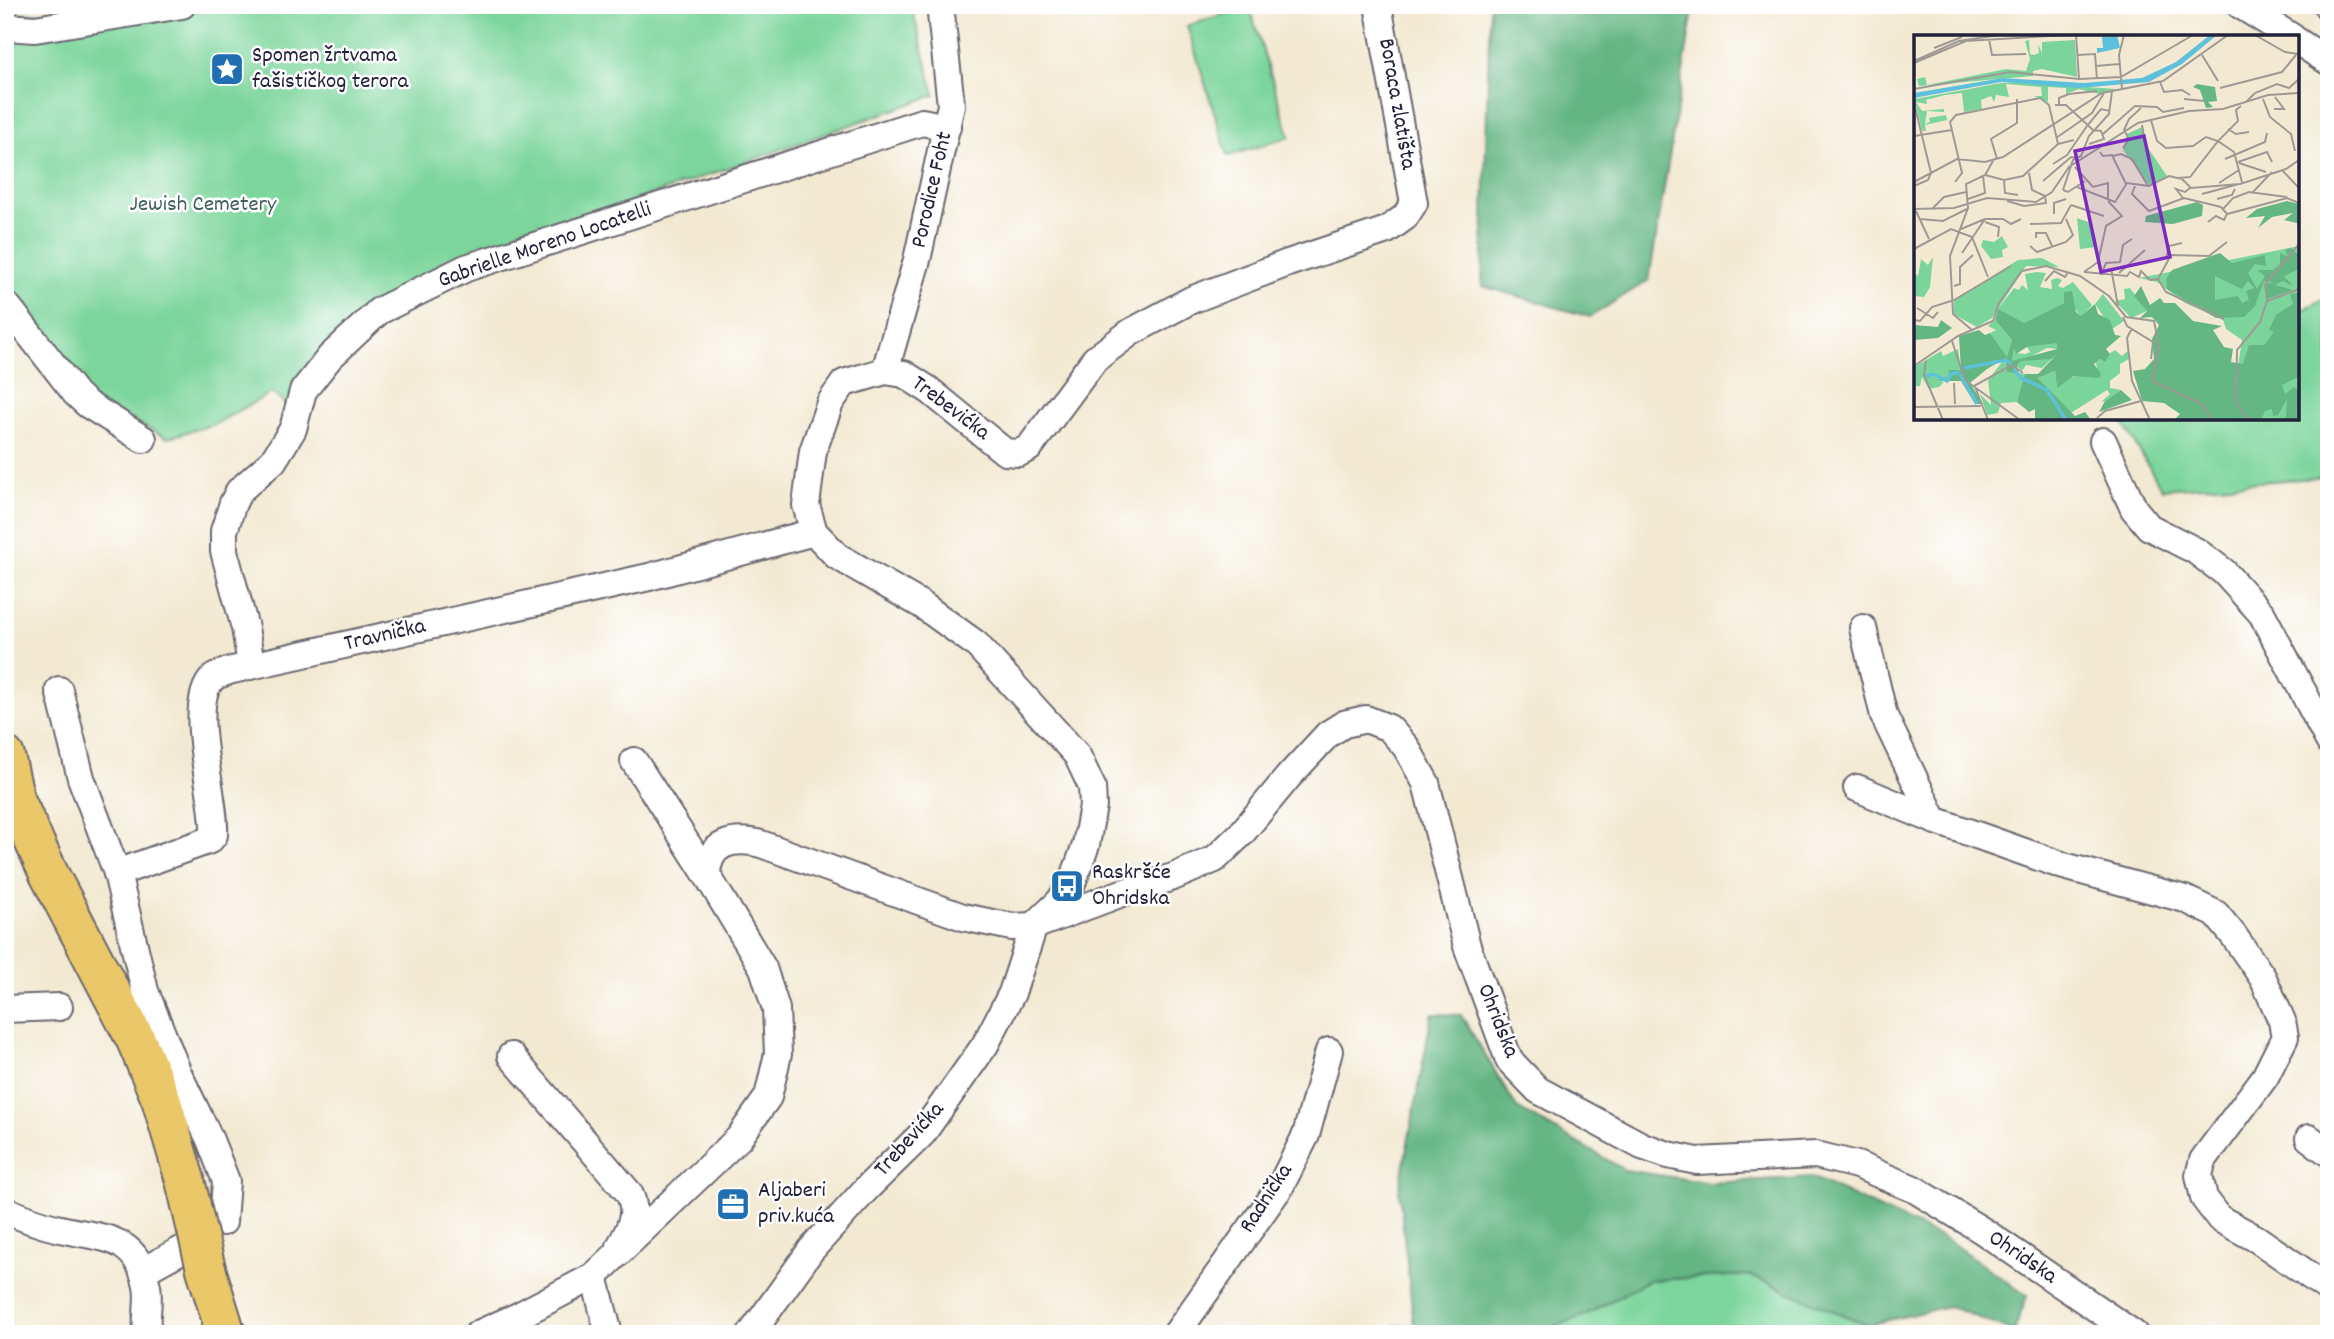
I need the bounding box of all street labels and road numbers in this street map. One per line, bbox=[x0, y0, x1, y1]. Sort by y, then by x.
street label: Boraca zlatišta bbox=[1368, 36, 1424, 173]
street label: Porodice Foht bbox=[904, 129, 962, 251]
street label: Gabrielle Moreno Locatelli bbox=[434, 194, 656, 298]
street label: Trebevićka bbox=[904, 368, 997, 450]
street label: Travnička bbox=[341, 610, 430, 661]
street label: Ohridska bbox=[1467, 979, 1527, 1064]
street label: Trebevićka bbox=[867, 1094, 954, 1185]
street label: Radnička bbox=[1232, 1157, 1302, 1240]
street label: Ohridska bbox=[1981, 1223, 2064, 1294]

